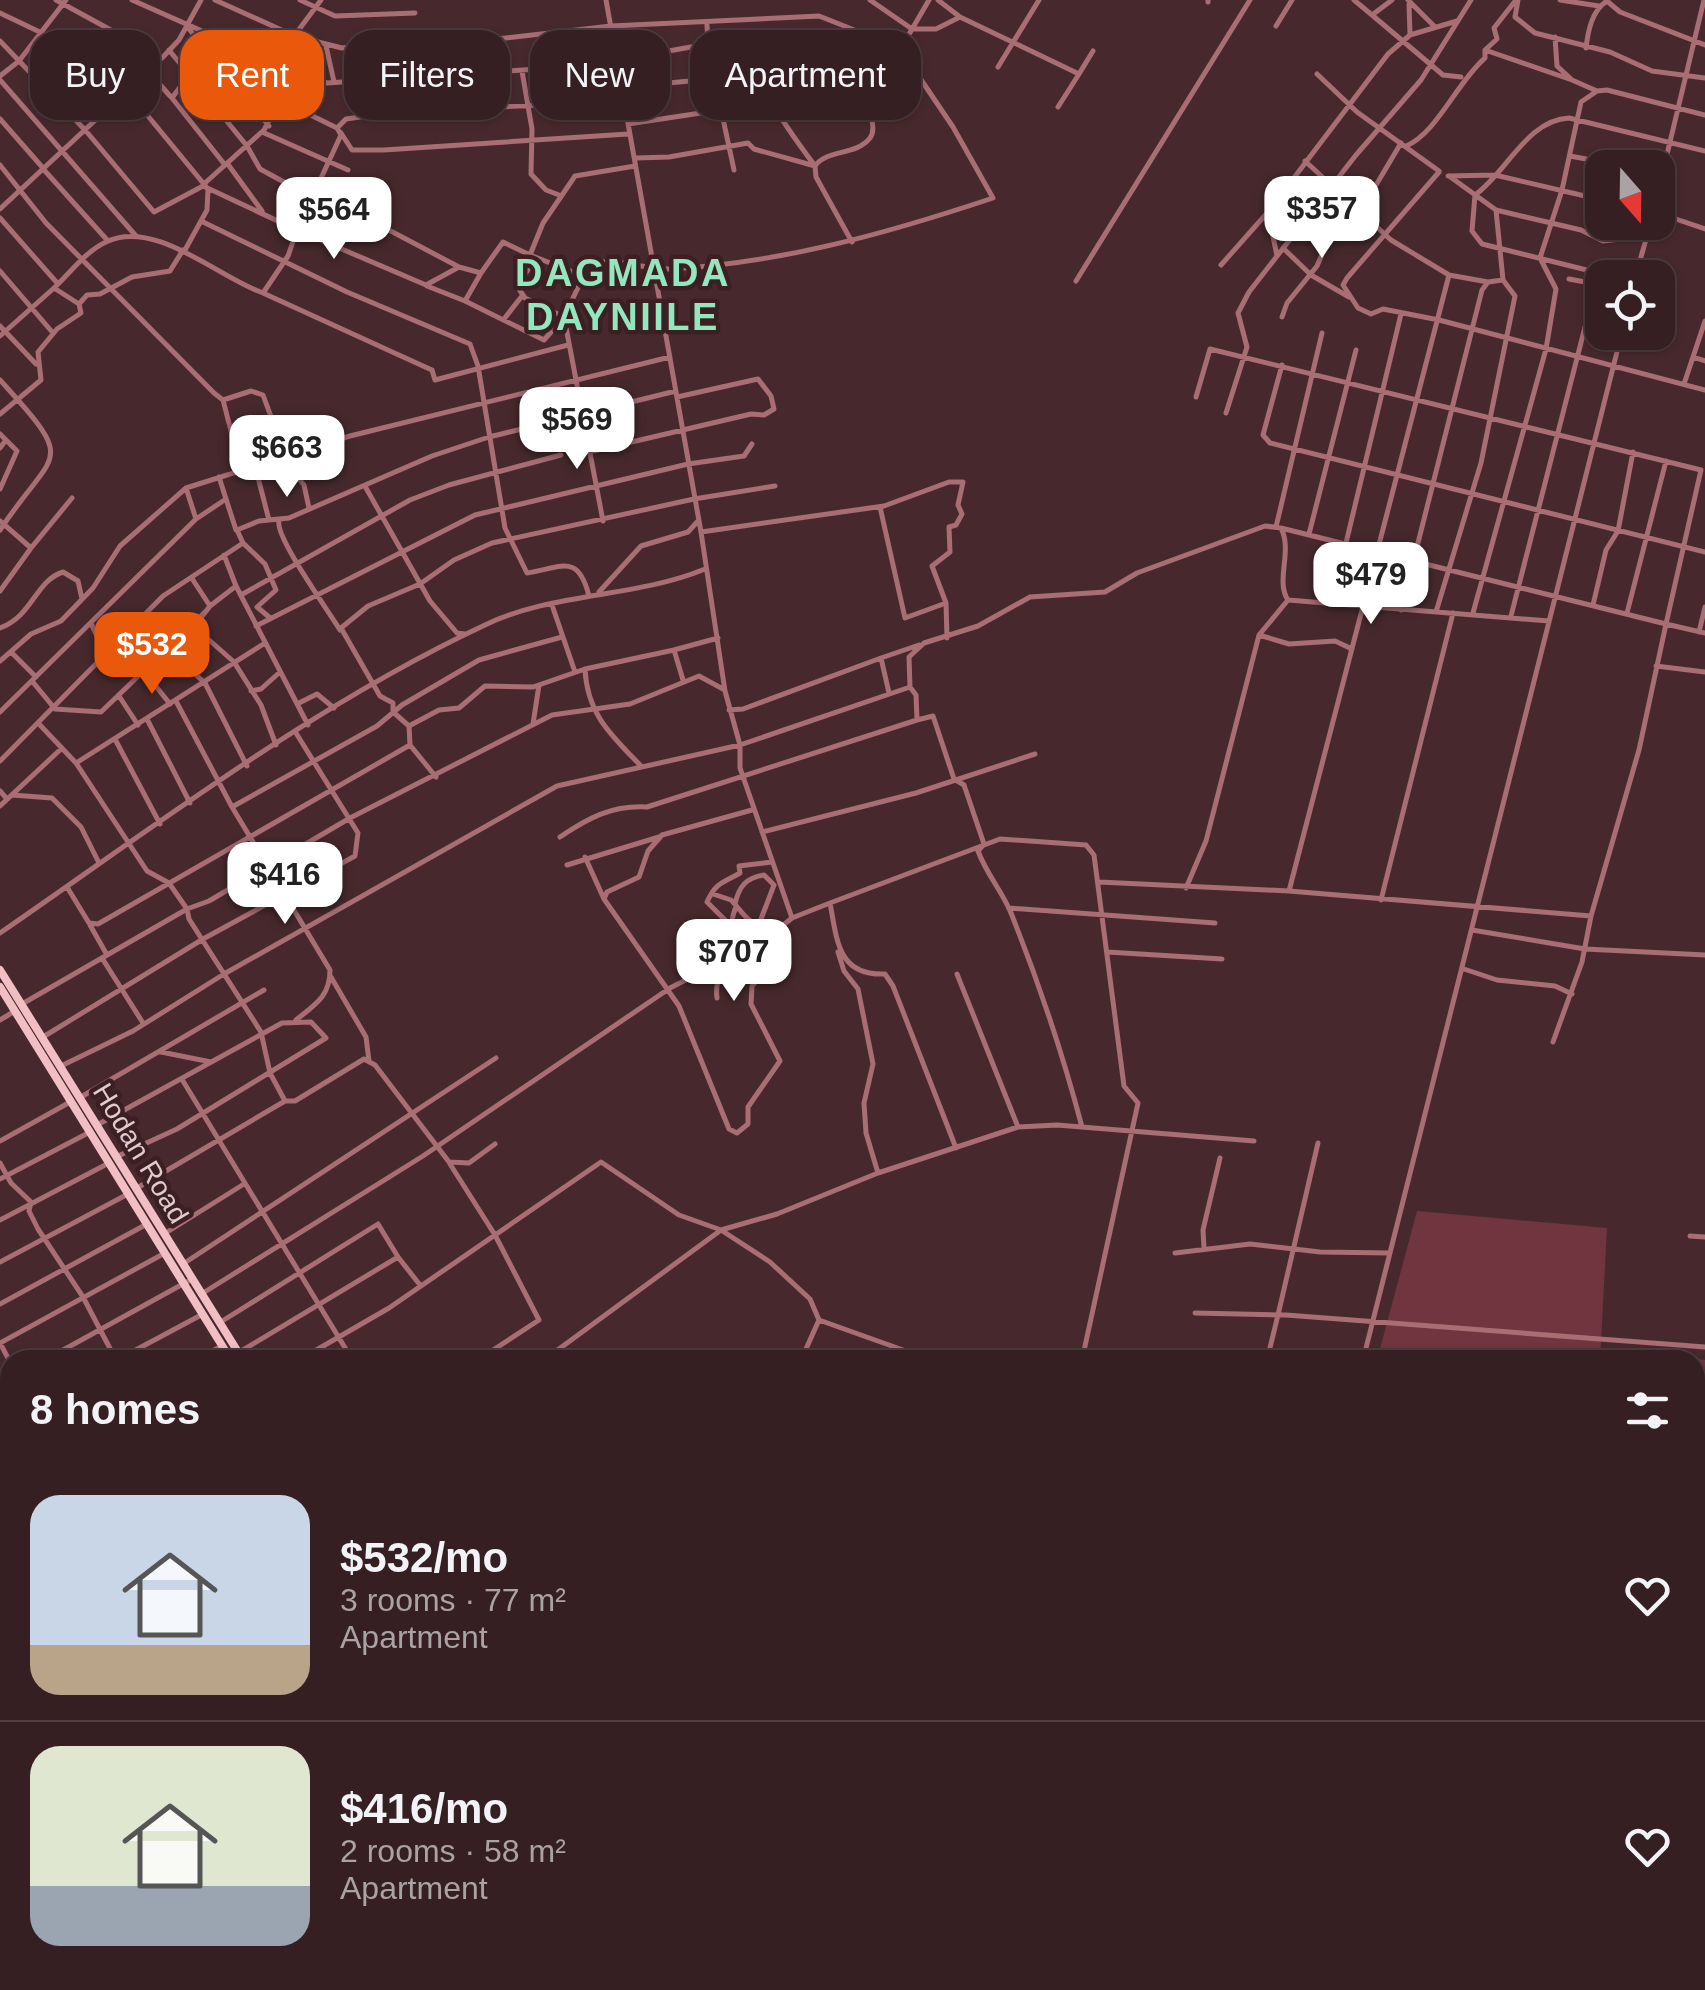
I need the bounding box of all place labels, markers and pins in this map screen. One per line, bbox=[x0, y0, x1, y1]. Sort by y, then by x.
pin: $357 bbox=[1263, 176, 1381, 261]
pin: $564 bbox=[275, 177, 393, 262]
pin: $569 bbox=[518, 387, 636, 472]
pin: $663 bbox=[228, 415, 346, 500]
pin: $479 bbox=[1312, 542, 1430, 627]
pin: $532 bbox=[93, 612, 211, 697]
pin: $416 bbox=[226, 842, 344, 927]
pin: $707 bbox=[675, 919, 793, 1004]

